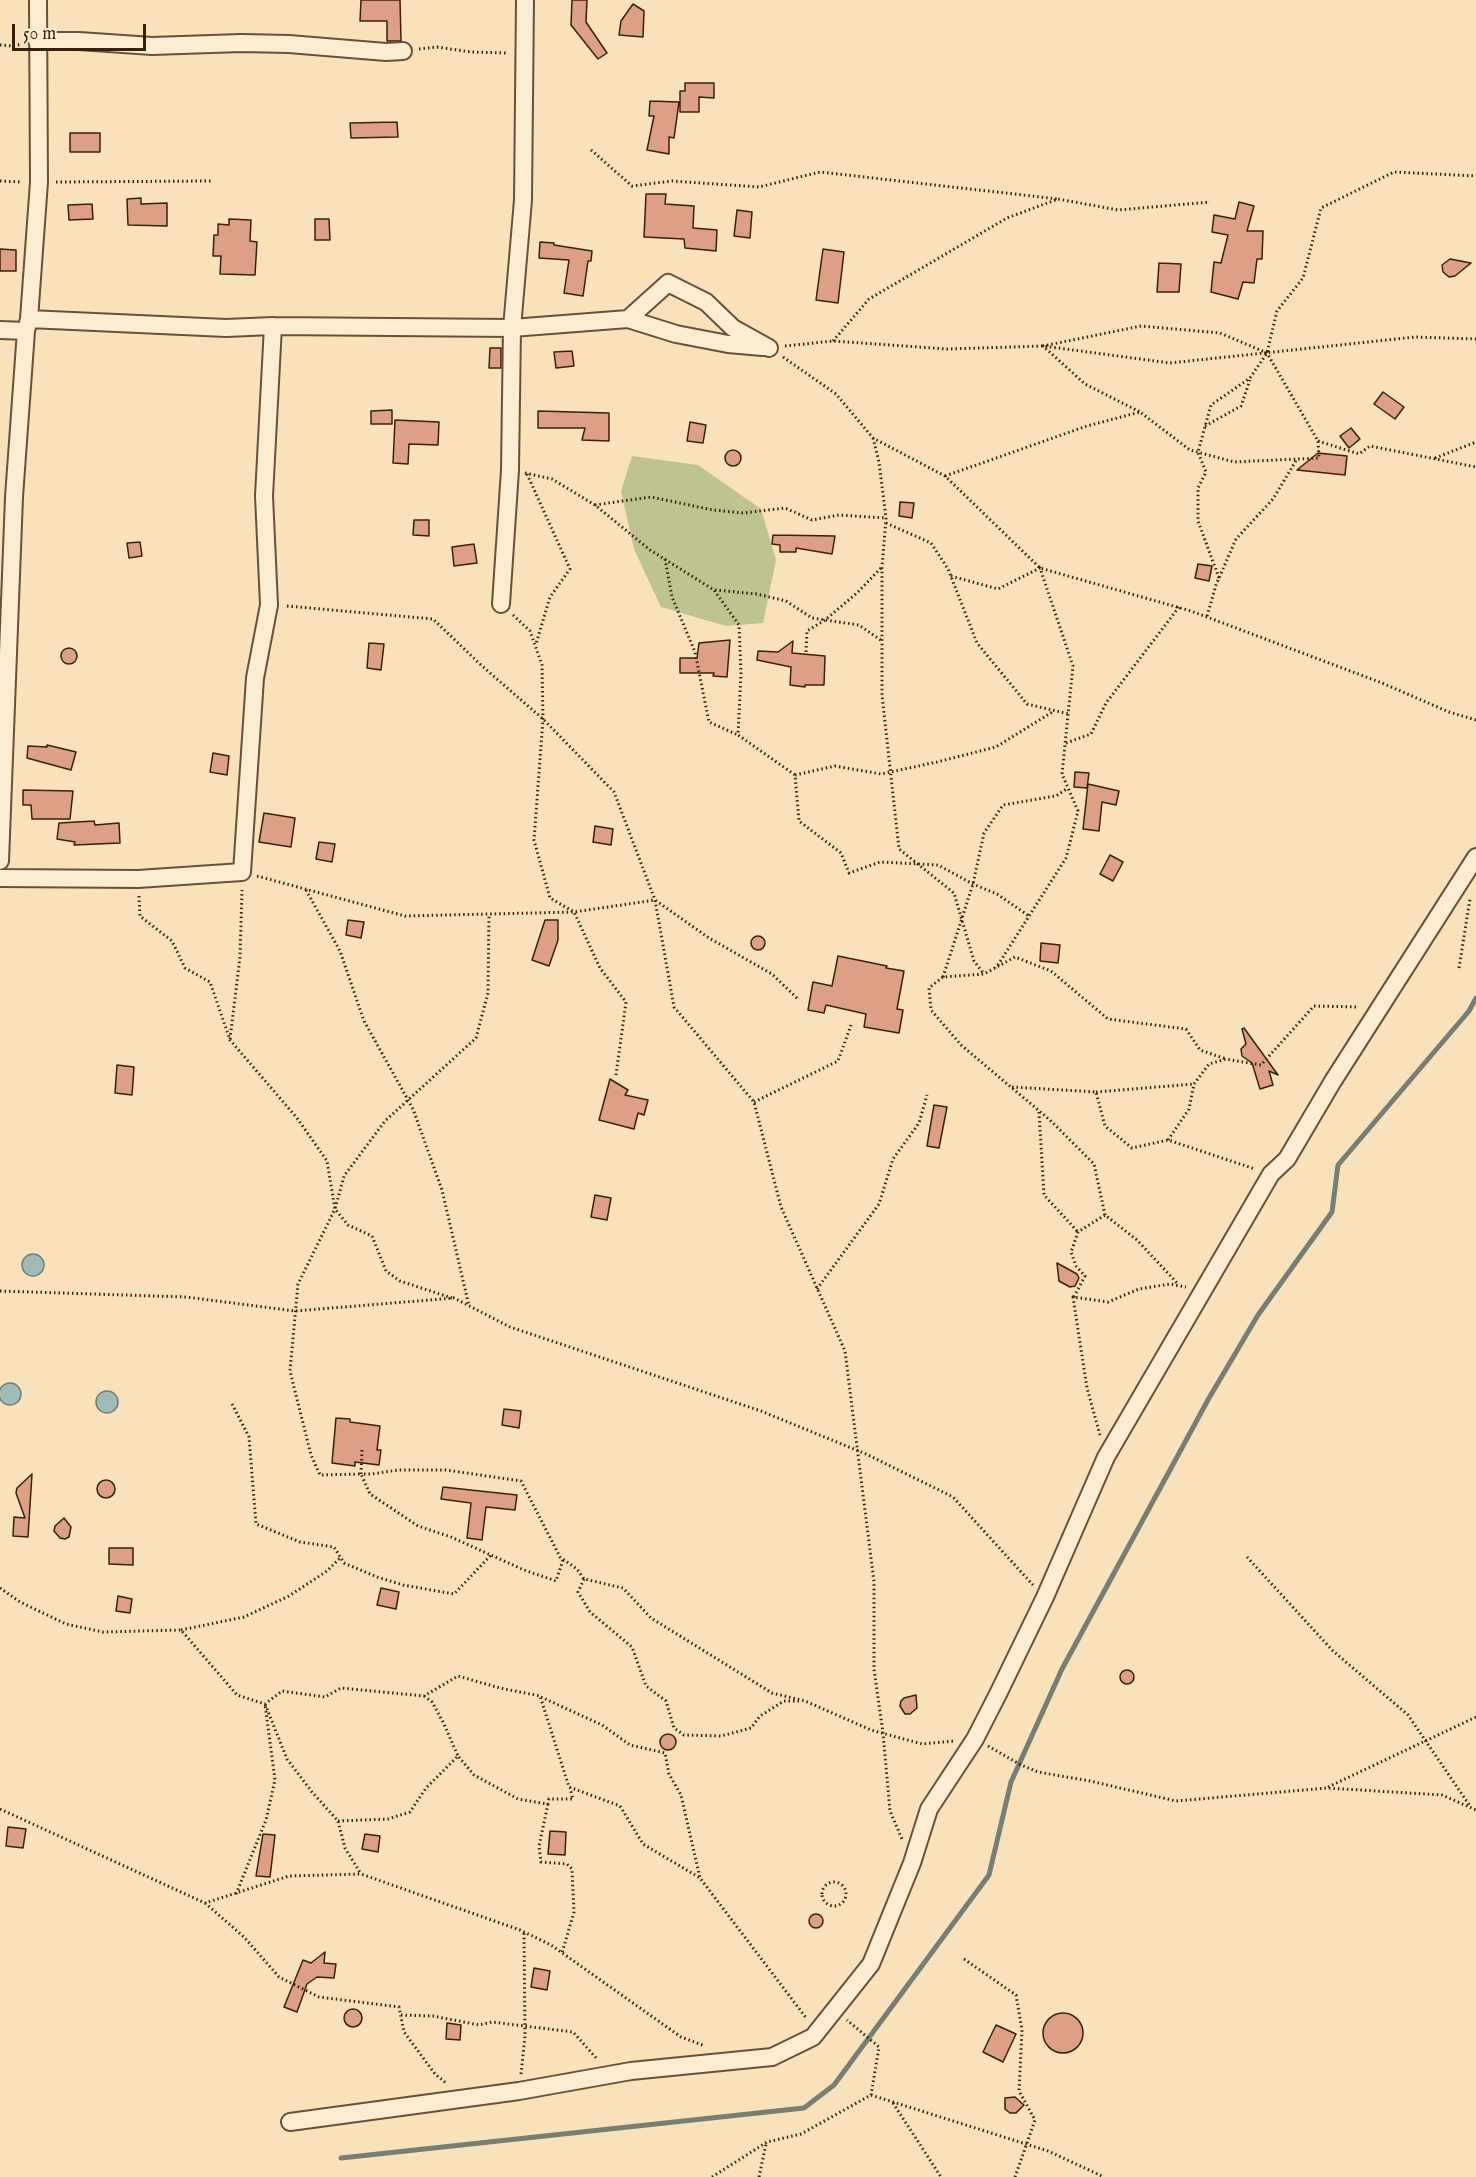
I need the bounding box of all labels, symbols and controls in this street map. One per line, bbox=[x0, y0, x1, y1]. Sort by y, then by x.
scale bar bbox=[15, 12, 148, 50]
text: 50 m bbox=[23, 23, 56, 46]

